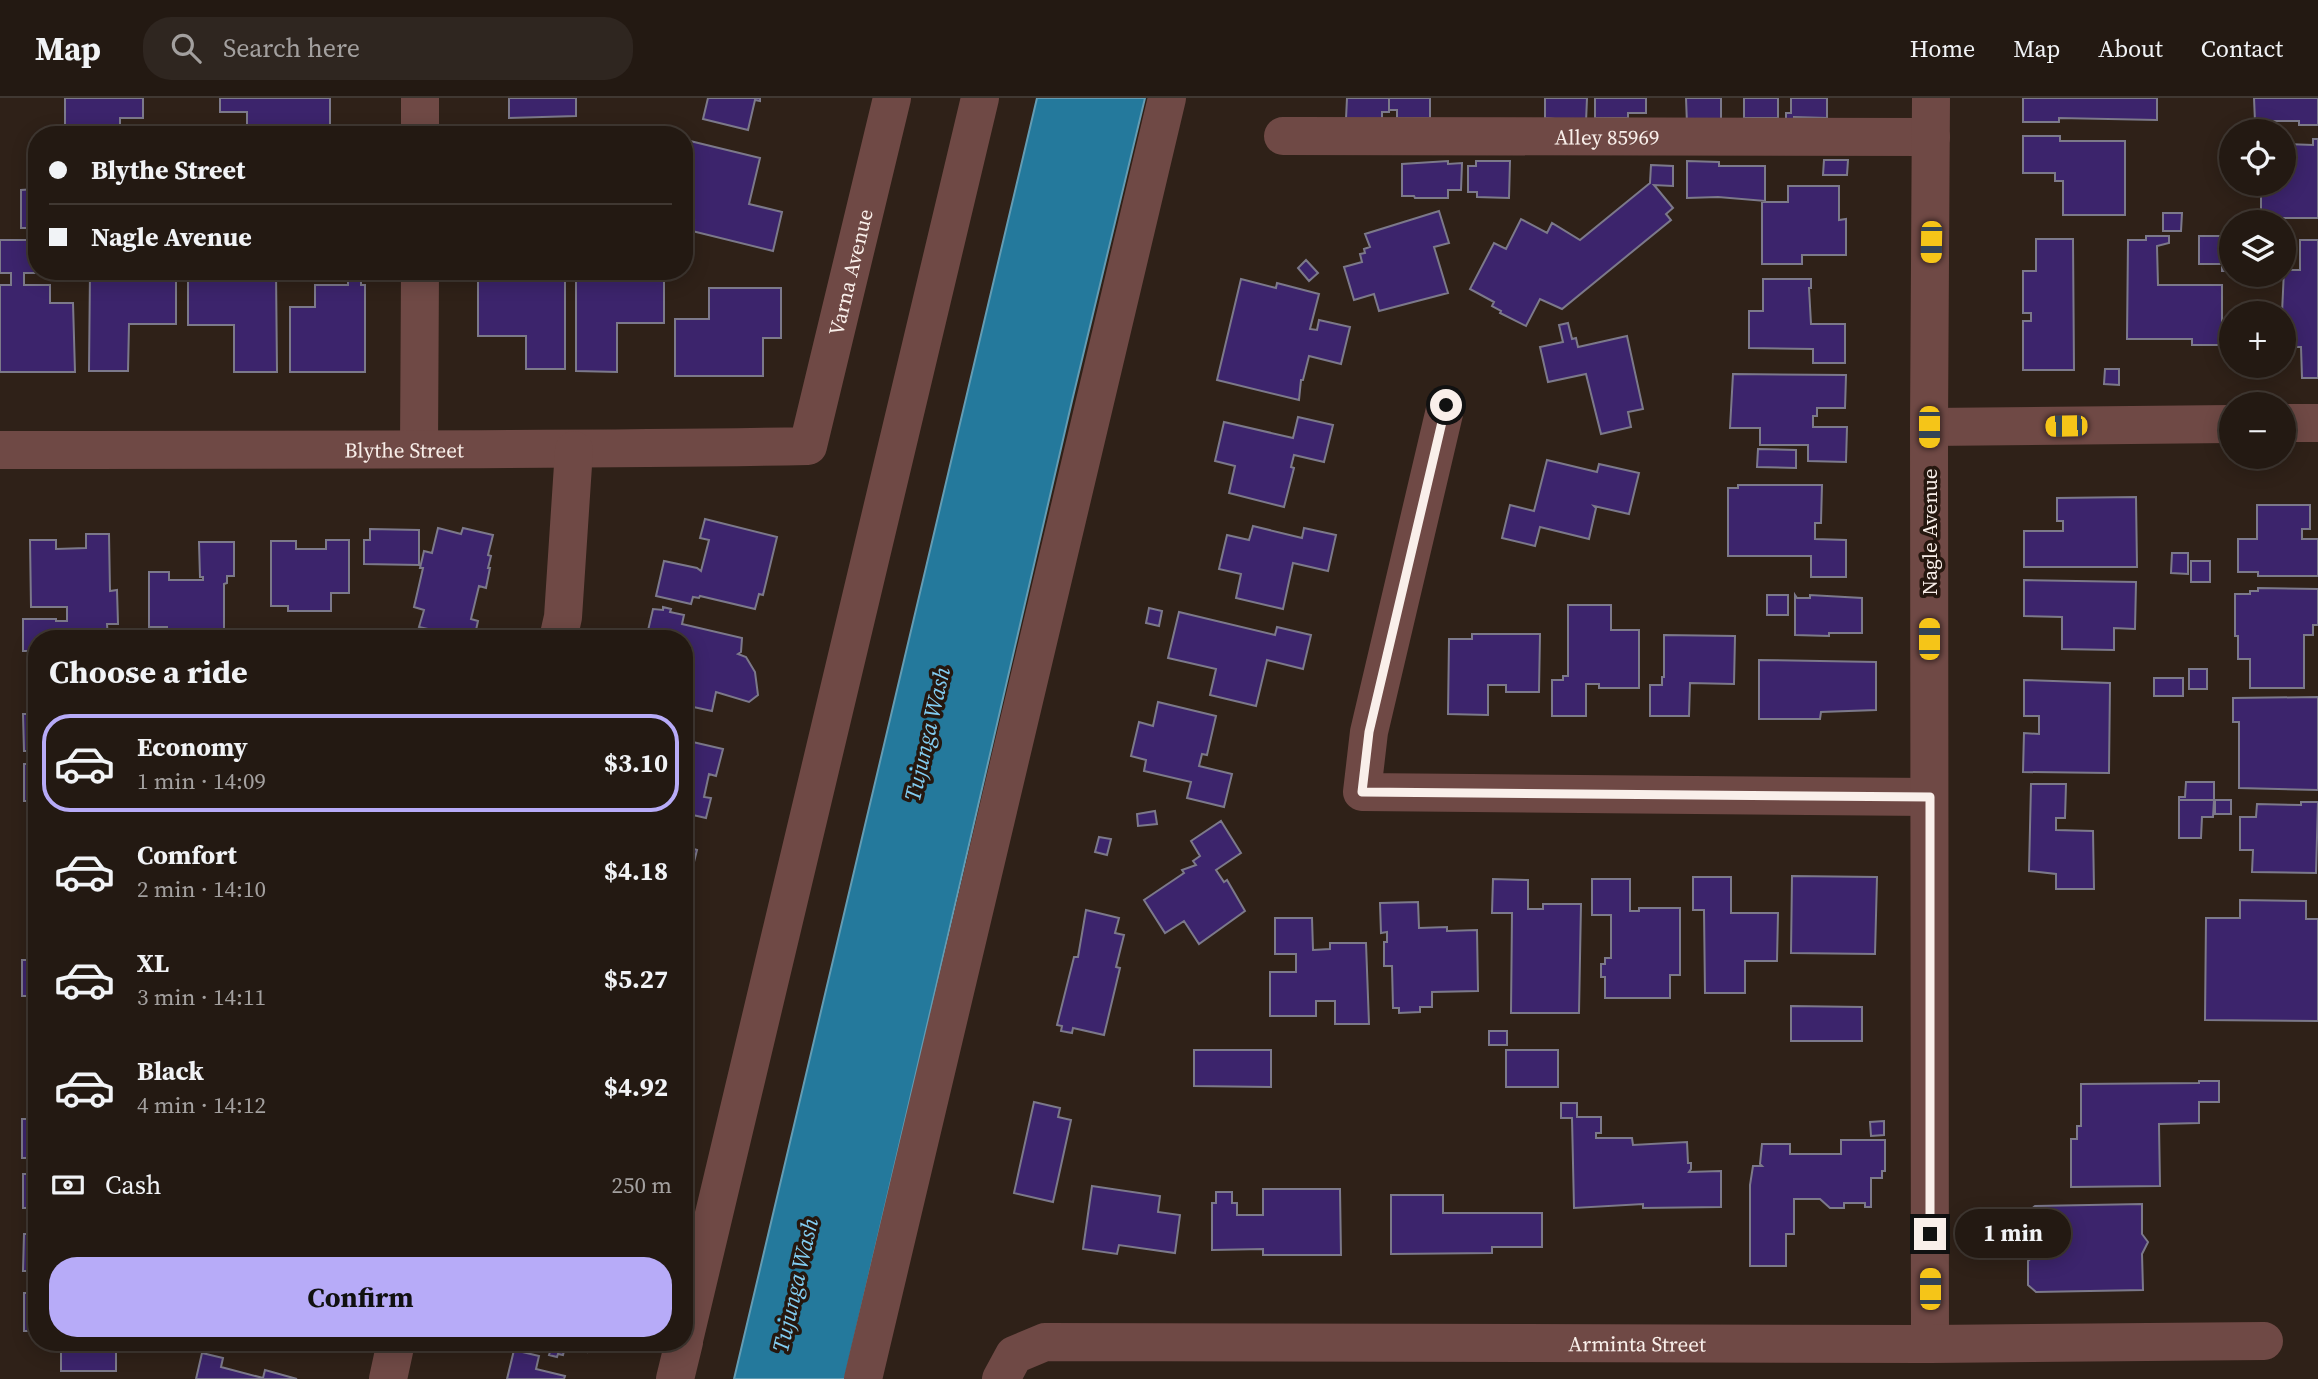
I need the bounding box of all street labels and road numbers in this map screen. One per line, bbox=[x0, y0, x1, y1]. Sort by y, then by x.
street label: Alley 85969 bbox=[1554, 122, 1660, 151]
street label: Varna Avenue bbox=[821, 206, 879, 338]
street label: Blythe Street bbox=[344, 435, 464, 464]
street label: Nagle Avenue bbox=[1915, 468, 1944, 596]
street label: Arminta Street bbox=[1568, 1329, 1706, 1358]

